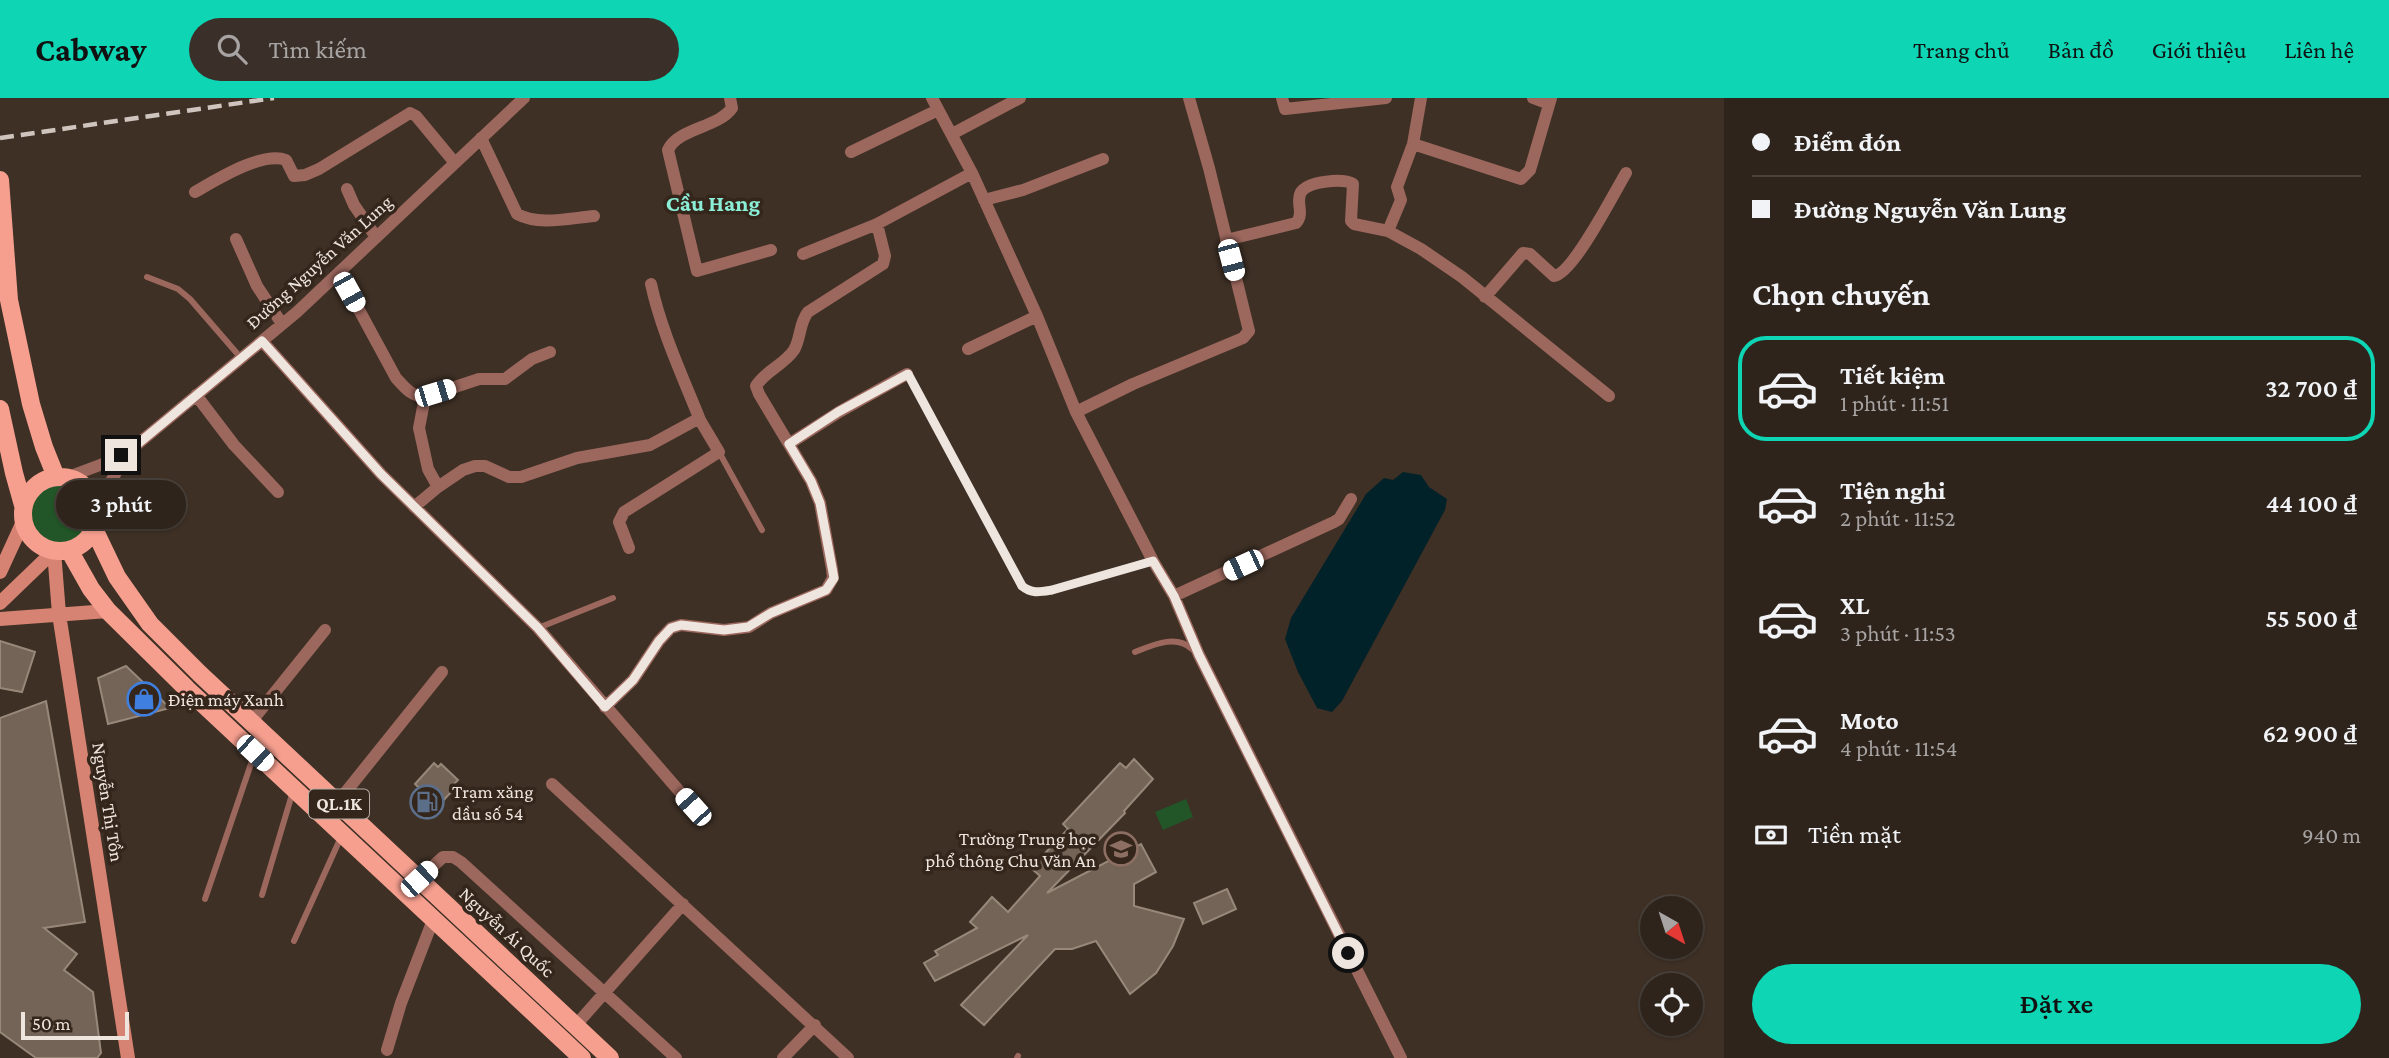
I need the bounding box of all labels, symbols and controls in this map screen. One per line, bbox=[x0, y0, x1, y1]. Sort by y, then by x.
search box bbox=[189, 18, 679, 81]
icon: search bbox=[213, 30, 251, 68]
text: Cabway bbox=[35, 31, 147, 68]
text: Tìm kiếm bbox=[269, 35, 367, 64]
text: Trang chủ bbox=[1913, 36, 2010, 63]
text: Bản đồ bbox=[2048, 36, 2114, 63]
text: Giới thiệu bbox=[2152, 36, 2246, 63]
text: Liên hệ bbox=[2284, 36, 2354, 63]
text: Điểm đón bbox=[1794, 128, 1901, 157]
district label: Cầu Hang bbox=[666, 190, 761, 216]
street label: Đường Nguyễn Văn Lung bbox=[242, 191, 396, 333]
text: Đường Nguyễn Văn Lung bbox=[1794, 195, 2066, 224]
car bbox=[1216, 237, 1247, 283]
car bbox=[330, 269, 369, 315]
text: Chọn chuyến bbox=[1752, 276, 1930, 312]
icon: car bbox=[1756, 357, 1819, 420]
text: Tiết kiệm bbox=[1840, 361, 1945, 390]
text: 32 700 ₫ bbox=[2265, 374, 2357, 403]
car bbox=[412, 377, 459, 409]
text: 1 phút · 11:51 bbox=[1840, 390, 1949, 416]
route end bbox=[105, 439, 137, 471]
icon: car bbox=[1756, 472, 1819, 535]
text: Tiện nghi bbox=[1840, 476, 1946, 505]
callout: 3 phút bbox=[56, 480, 186, 528]
text: 44 100 ₫ bbox=[2266, 489, 2357, 518]
text: 3 phút bbox=[90, 491, 152, 517]
text: 2 phút · 11:52 bbox=[1840, 505, 1955, 531]
car bbox=[1220, 547, 1267, 583]
icon: car bbox=[1756, 587, 1819, 650]
text: XL bbox=[1840, 591, 1869, 620]
text: 55 500 ₫ bbox=[2265, 604, 2357, 633]
text: 3 phút · 11:53 bbox=[1840, 620, 1956, 646]
shop icon: Điện máy Xanh bbox=[125, 680, 163, 718]
place label: Điện máy Xanh bbox=[168, 689, 284, 710]
icon: car bbox=[1756, 702, 1819, 765]
text: Moto bbox=[1840, 706, 1899, 735]
text: 62 900 ₫ bbox=[2262, 719, 2357, 748]
car bbox=[233, 731, 278, 775]
text: 4 phút · 11:54 bbox=[1840, 735, 1958, 761]
street label: Nguyễn Thị Tồn bbox=[88, 741, 128, 863]
place label: Trạm xăng dầu số 54 bbox=[452, 781, 533, 824]
fuel station icon: Trạm xăng dầu số 54 bbox=[408, 783, 446, 821]
car bbox=[672, 784, 715, 830]
road number: QL.1K bbox=[309, 790, 369, 818]
icon: cash bbox=[1752, 816, 1790, 854]
text: Tiền mặt bbox=[1808, 820, 1901, 849]
text: 940 m bbox=[2302, 822, 2361, 848]
place label: Trường Trung học phổ thông Chu Văn An bbox=[925, 828, 1096, 871]
school or university icon: Trường Trung học phổ thông Chu Văn An bbox=[1102, 830, 1140, 868]
car bbox=[397, 857, 442, 901]
street label: Nguyễn Ái Quốc bbox=[455, 883, 559, 981]
north arrow bbox=[1640, 896, 1703, 959]
map controls bbox=[1640, 896, 1703, 1036]
route start bbox=[1332, 937, 1364, 969]
button: Đặt xe bbox=[1752, 964, 2361, 1044]
button: locate bbox=[1640, 973, 1703, 1036]
scale bar bbox=[21, 1009, 130, 1041]
text: 50 m bbox=[32, 1013, 71, 1034]

